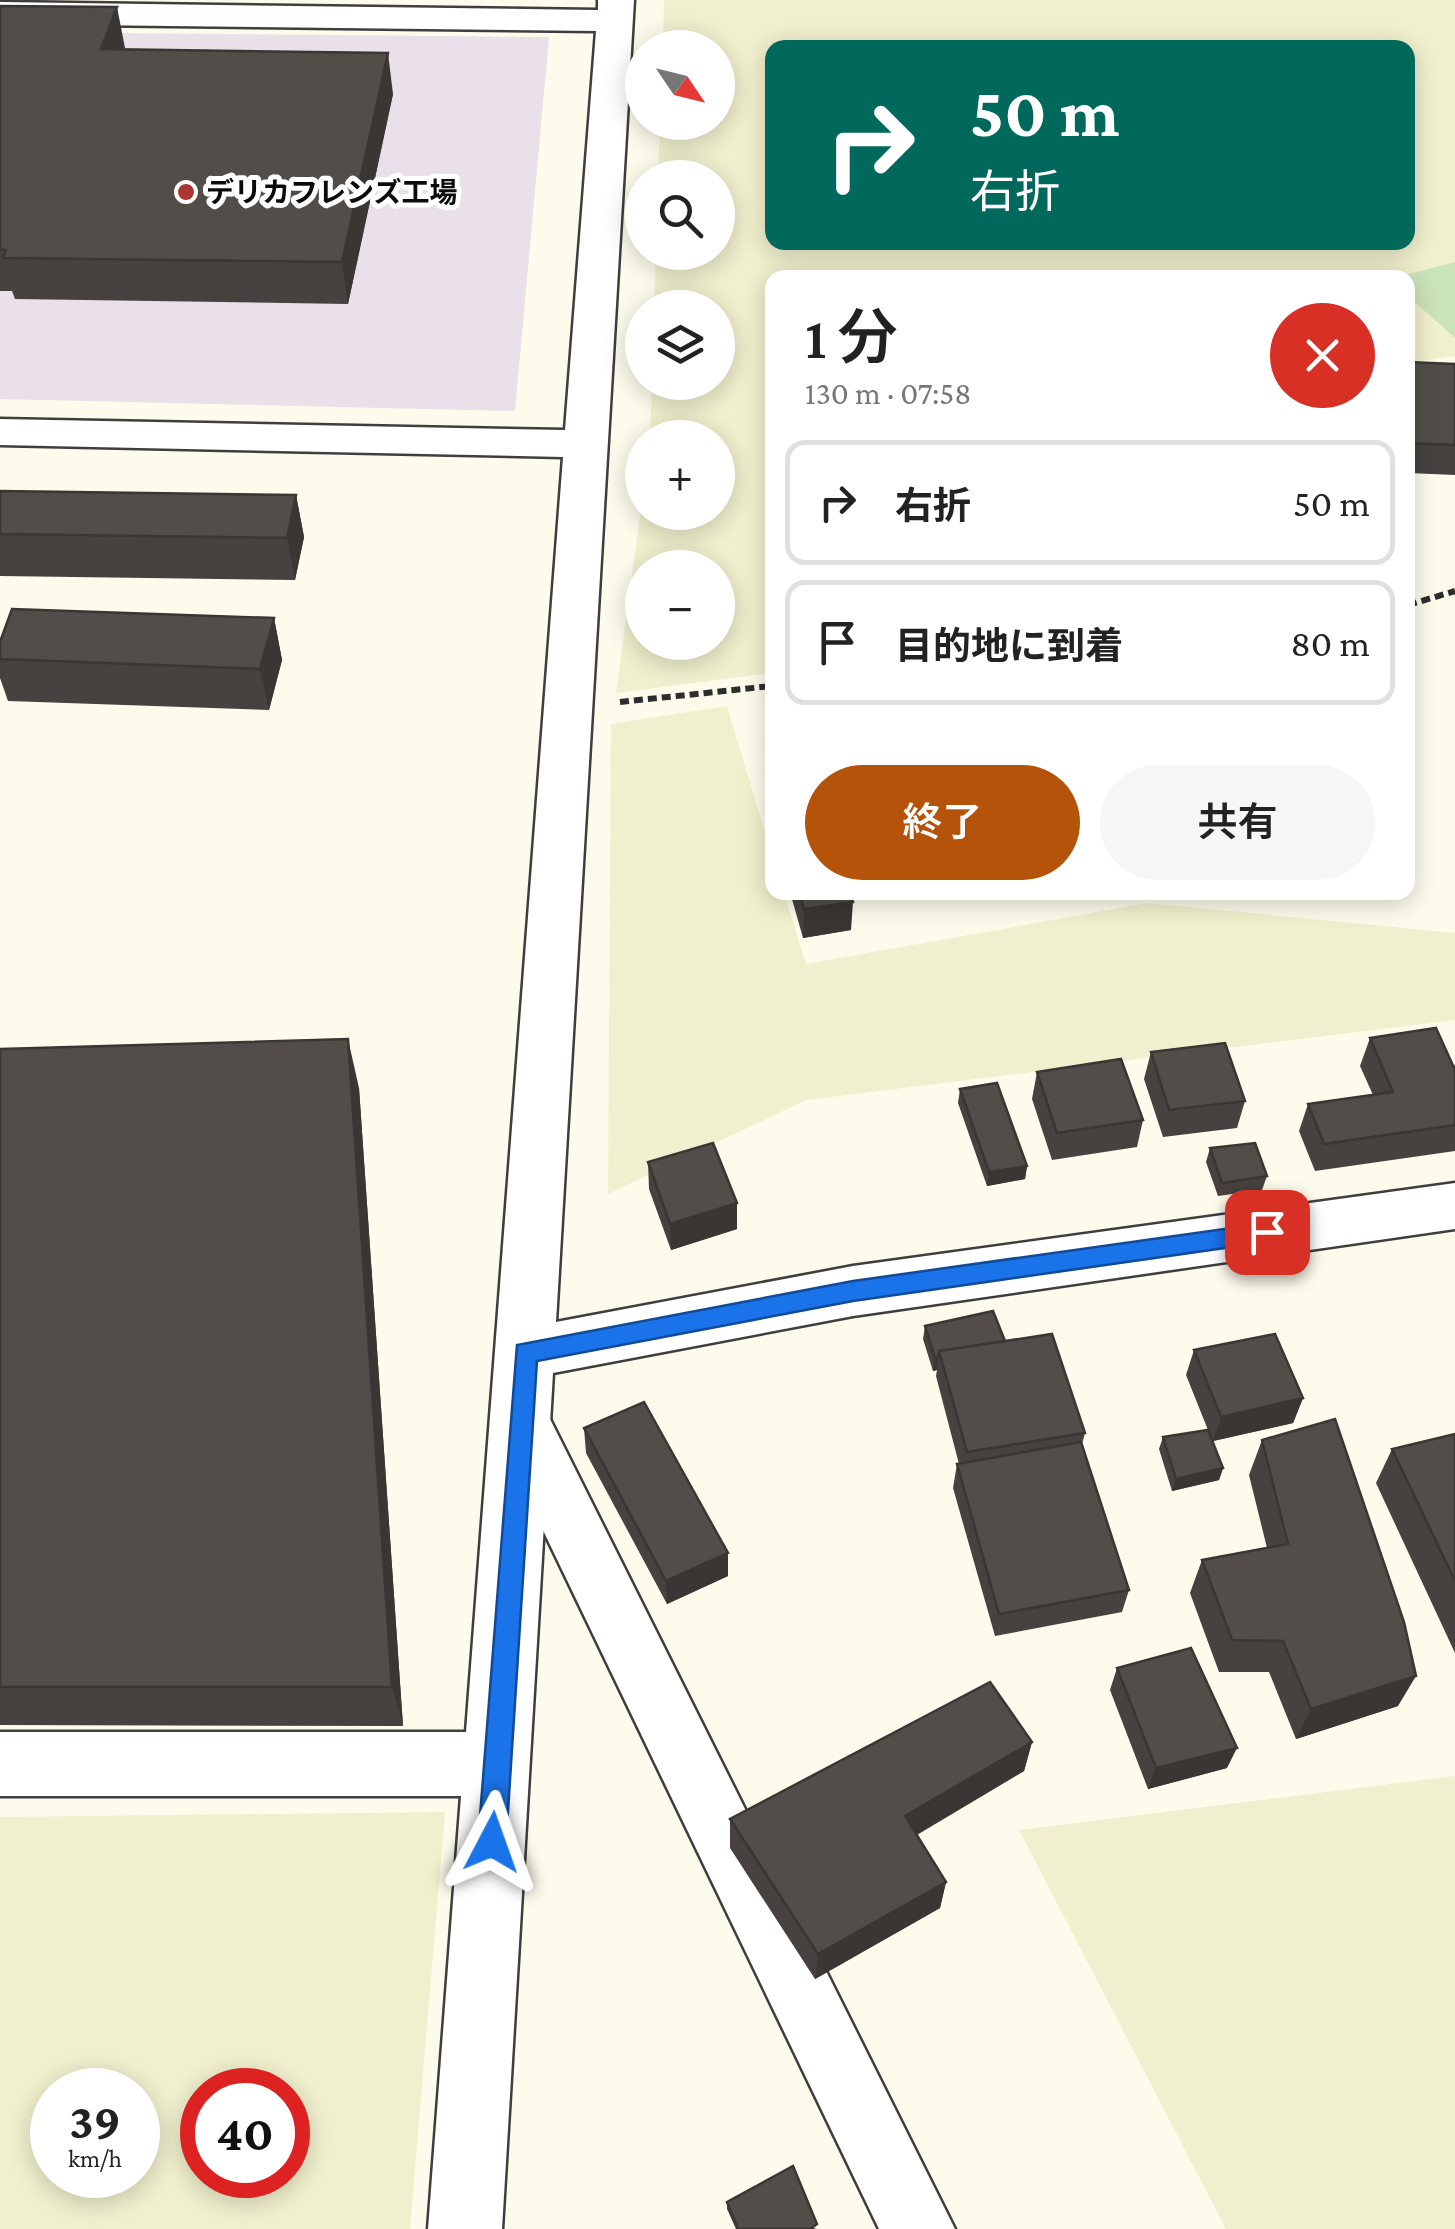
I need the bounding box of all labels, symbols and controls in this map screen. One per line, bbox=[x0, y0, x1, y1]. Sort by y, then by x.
north arrow bbox=[625, 30, 735, 140]
map controls bbox=[625, 30, 735, 660]
text: 50 m bbox=[970, 73, 1120, 151]
icon: right bbox=[805, 80, 935, 210]
button: search bbox=[625, 160, 735, 270]
text: 右折 bbox=[970, 167, 1060, 217]
place label: デリカフレンズ工場 bbox=[206, 177, 457, 208]
marker: デリカフレンズ工場 bbox=[175, 181, 197, 203]
button: layers bbox=[625, 290, 735, 400]
button: close bbox=[1270, 303, 1375, 408]
text: 1 分 bbox=[805, 304, 898, 371]
text: 130 m · 07:58 bbox=[805, 375, 972, 411]
button: + bbox=[625, 420, 735, 530]
icon: right bbox=[810, 475, 865, 530]
text: 50 m bbox=[1293, 482, 1370, 524]
text: 右折 bbox=[895, 485, 971, 527]
button: − bbox=[625, 550, 735, 660]
icon: arrive bbox=[810, 615, 865, 670]
text: 80 m bbox=[1290, 622, 1370, 664]
text: 目的地に到着 bbox=[895, 625, 1123, 667]
button: 終了 bbox=[805, 765, 1080, 880]
button: 共有 bbox=[1100, 765, 1375, 880]
pin bbox=[1225, 1190, 1310, 1275]
icon: arrive bbox=[1240, 1205, 1295, 1260]
position arrow bbox=[440, 1790, 544, 1894]
speed limit sign: 40 bbox=[180, 2068, 310, 2198]
text: 39 bbox=[69, 2093, 121, 2149]
text: km/h bbox=[68, 2145, 122, 2172]

